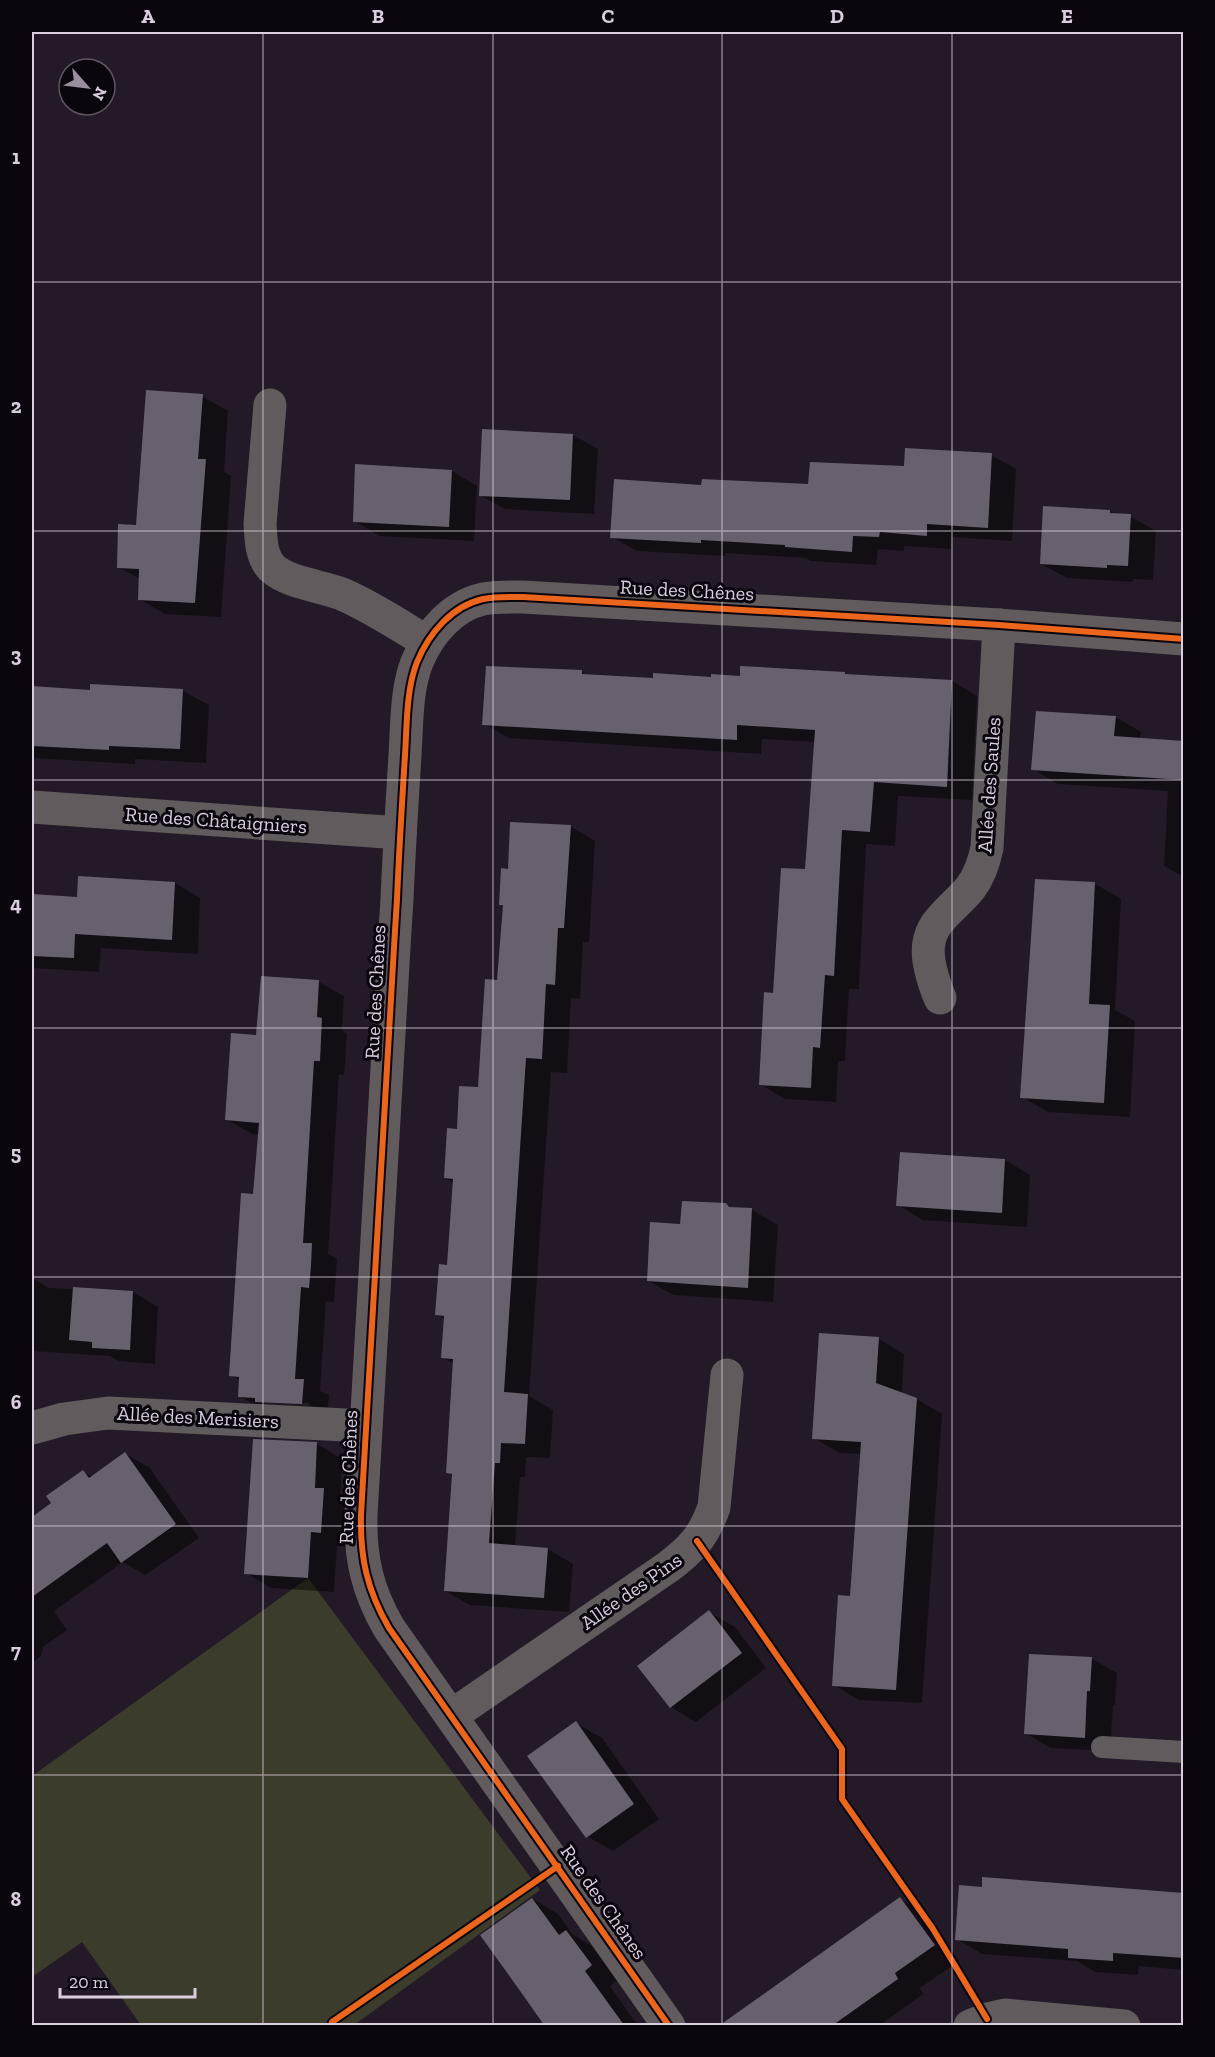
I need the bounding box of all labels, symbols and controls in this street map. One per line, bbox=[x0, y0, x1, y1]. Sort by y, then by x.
text: A bbox=[141, 4, 155, 28]
text: B bbox=[372, 4, 384, 28]
text: C bbox=[602, 4, 615, 28]
text: D bbox=[830, 4, 844, 28]
text: E bbox=[1061, 4, 1073, 28]
north arrow bbox=[57, 57, 117, 117]
text: N bbox=[89, 84, 111, 104]
text: 1 bbox=[12, 145, 20, 169]
text: 2 bbox=[11, 394, 22, 418]
street label: Rue des Chênes bbox=[619, 575, 755, 605]
text: 3 bbox=[11, 643, 22, 667]
street label: Allée des Saules bbox=[972, 717, 1006, 853]
street label: Rue des Châtaigniers bbox=[124, 802, 308, 838]
text: 4 bbox=[10, 892, 22, 916]
street label: Rue des Chênes bbox=[360, 924, 390, 1060]
text: 5 bbox=[11, 1141, 21, 1165]
text: 6 bbox=[11, 1390, 22, 1414]
street label: Allée des Merisiers bbox=[116, 1401, 280, 1433]
street label: Rue des Chênes bbox=[334, 1409, 362, 1545]
street label: Allée des Pins bbox=[576, 1547, 686, 1635]
text: 7 bbox=[11, 1639, 21, 1663]
street label: Rue des Chênes bbox=[556, 1840, 652, 1964]
text: 8 bbox=[11, 1887, 22, 1911]
scale bar bbox=[60, 1961, 195, 1999]
text: 20 m bbox=[69, 1971, 109, 1993]

